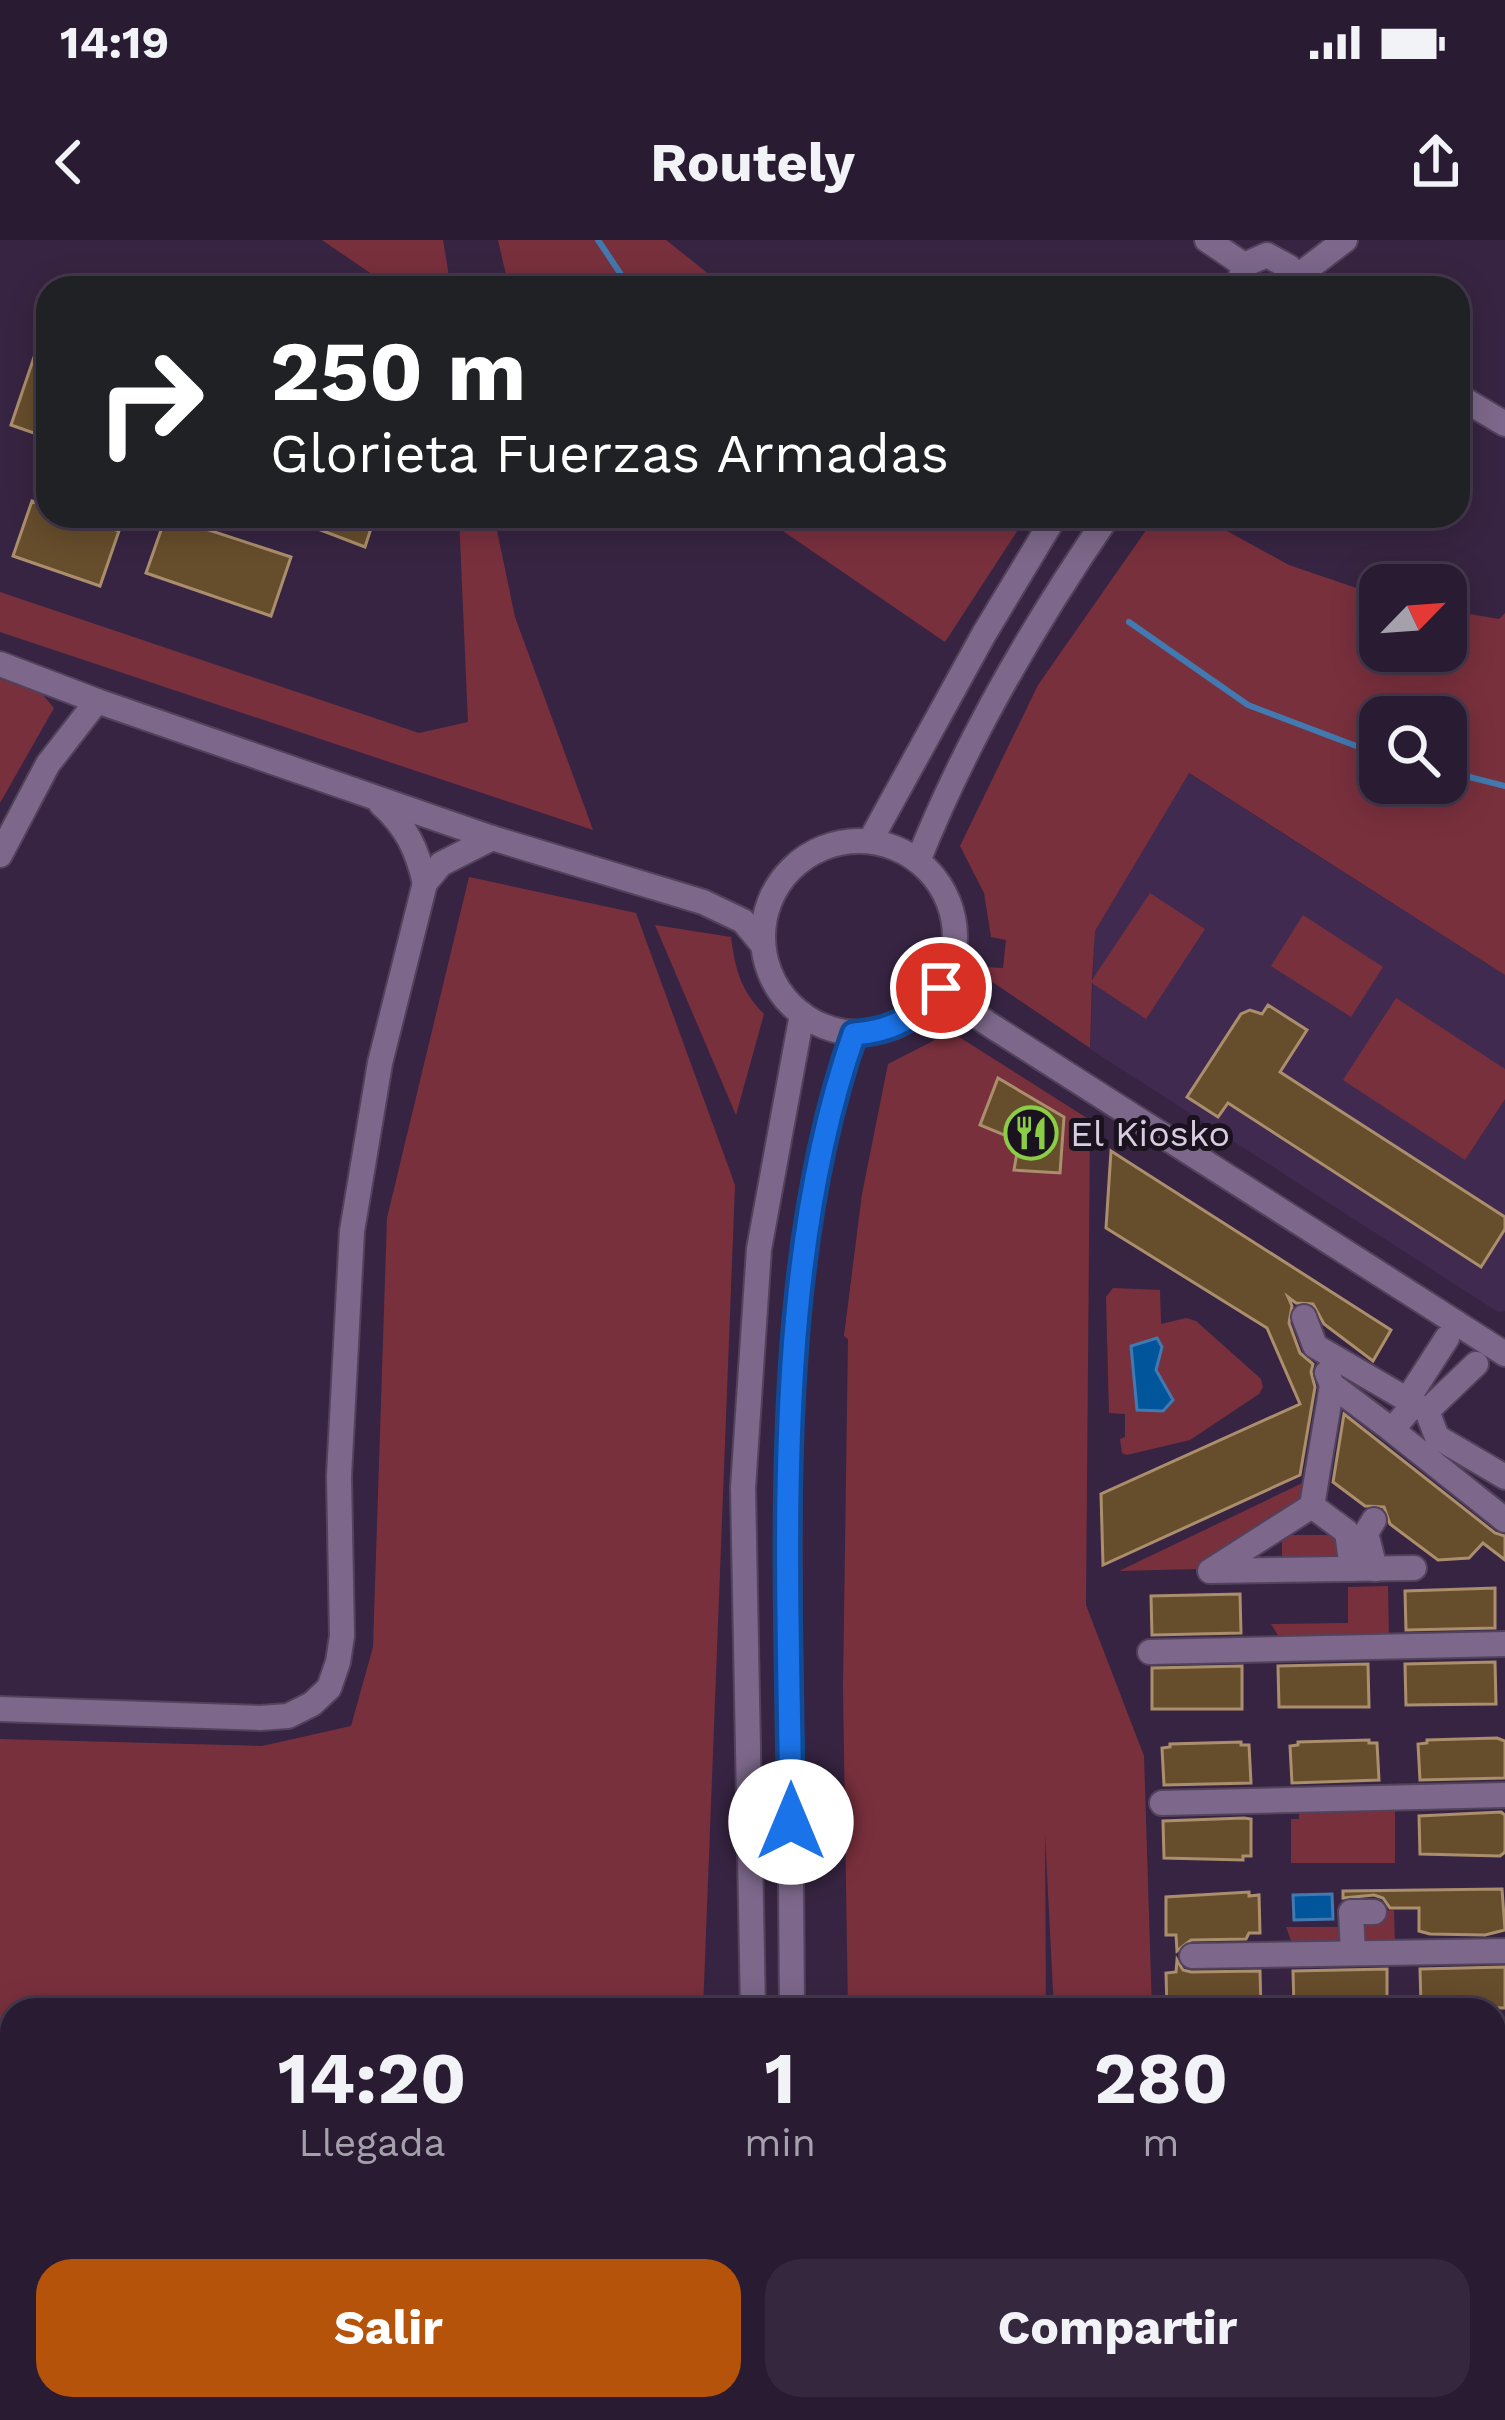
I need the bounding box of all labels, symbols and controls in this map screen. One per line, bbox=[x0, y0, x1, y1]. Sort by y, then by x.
text: 14:19 bbox=[60, 16, 169, 69]
icon: back bbox=[36, 129, 102, 195]
icon: share bbox=[1403, 129, 1469, 195]
text: Routely bbox=[650, 131, 855, 194]
text: 250 m bbox=[270, 322, 526, 420]
icon: right bbox=[72, 324, 228, 480]
text: Glorieta Fuerzas Armadas bbox=[270, 422, 949, 485]
north arrow bbox=[1359, 564, 1467, 672]
map controls bbox=[1359, 564, 1467, 804]
button: search bbox=[1359, 696, 1467, 804]
pin bbox=[890, 937, 992, 1039]
icon: arrive bbox=[908, 955, 974, 1021]
restaurant icon: El Kiosko bbox=[1003, 1105, 1059, 1161]
place label: El Kiosko bbox=[1070, 1113, 1230, 1155]
position arrow bbox=[728, 1759, 854, 1885]
text: 14:20 bbox=[278, 2036, 466, 2120]
text: 1 bbox=[765, 2036, 796, 2120]
text: 280 bbox=[1094, 2036, 1228, 2120]
text: Llegada bbox=[299, 2120, 446, 2165]
text: min bbox=[744, 2120, 816, 2165]
text: m bbox=[1142, 2120, 1180, 2165]
button: Salir bbox=[36, 2259, 741, 2397]
button: Compartir bbox=[765, 2259, 1470, 2397]

